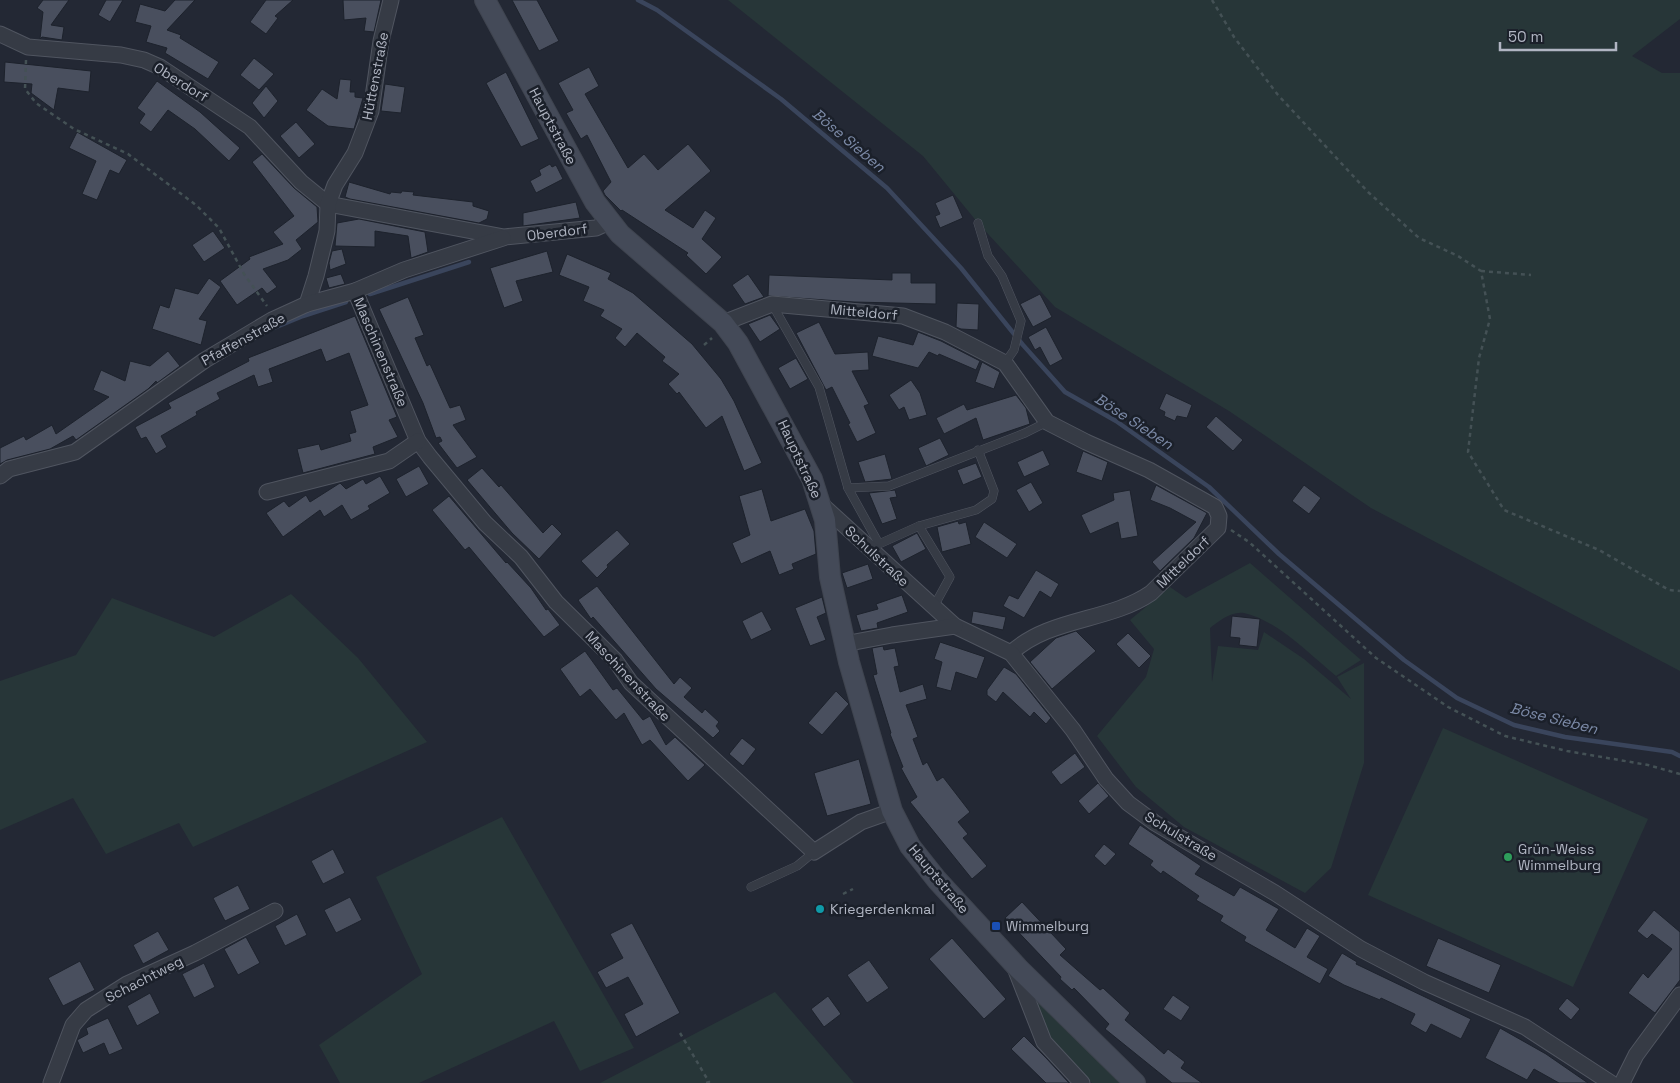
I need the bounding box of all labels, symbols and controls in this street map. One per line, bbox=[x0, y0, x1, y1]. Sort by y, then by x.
scale bar bbox=[1500, 20, 1616, 52]
text: 50 m bbox=[1508, 27, 1543, 46]
street label: Hüttenstraße bbox=[358, 30, 392, 122]
street label: Oberdorf bbox=[150, 58, 212, 106]
street label: Hauptstraße bbox=[525, 84, 581, 168]
water label: Böse Sieben bbox=[809, 104, 890, 176]
street label: Oberdorf bbox=[526, 219, 588, 245]
street label: Maschinenstraße bbox=[350, 295, 412, 409]
street label: Mitteldorf bbox=[830, 300, 898, 324]
street label: Pfaffenstraße bbox=[198, 309, 288, 369]
water label: Böse Sieben bbox=[1091, 389, 1177, 454]
street label: Hauptstraße bbox=[774, 417, 826, 501]
street label: Schulstraße bbox=[841, 522, 913, 590]
street label: Mitteldorf bbox=[1153, 532, 1213, 592]
street label: Maschinenstraße bbox=[581, 627, 675, 725]
water label: Böse Sieben bbox=[1508, 698, 1600, 738]
street label: Schulstraße bbox=[1142, 807, 1220, 865]
place label: Grün-Weiss Wimmelburg bbox=[1518, 840, 1601, 874]
street label: Hauptstraße bbox=[905, 841, 973, 917]
marker: Grün-Weiss Wimmelburg bbox=[1502, 851, 1514, 863]
place label: Kriegerdenkmal bbox=[830, 900, 935, 918]
marker: Kriegerdenkmal bbox=[814, 903, 826, 915]
place label: Wimmelburg bbox=[1006, 917, 1089, 935]
marker: Wimmelburg bbox=[990, 920, 1002, 932]
street label: Schachtweg bbox=[102, 952, 186, 1006]

